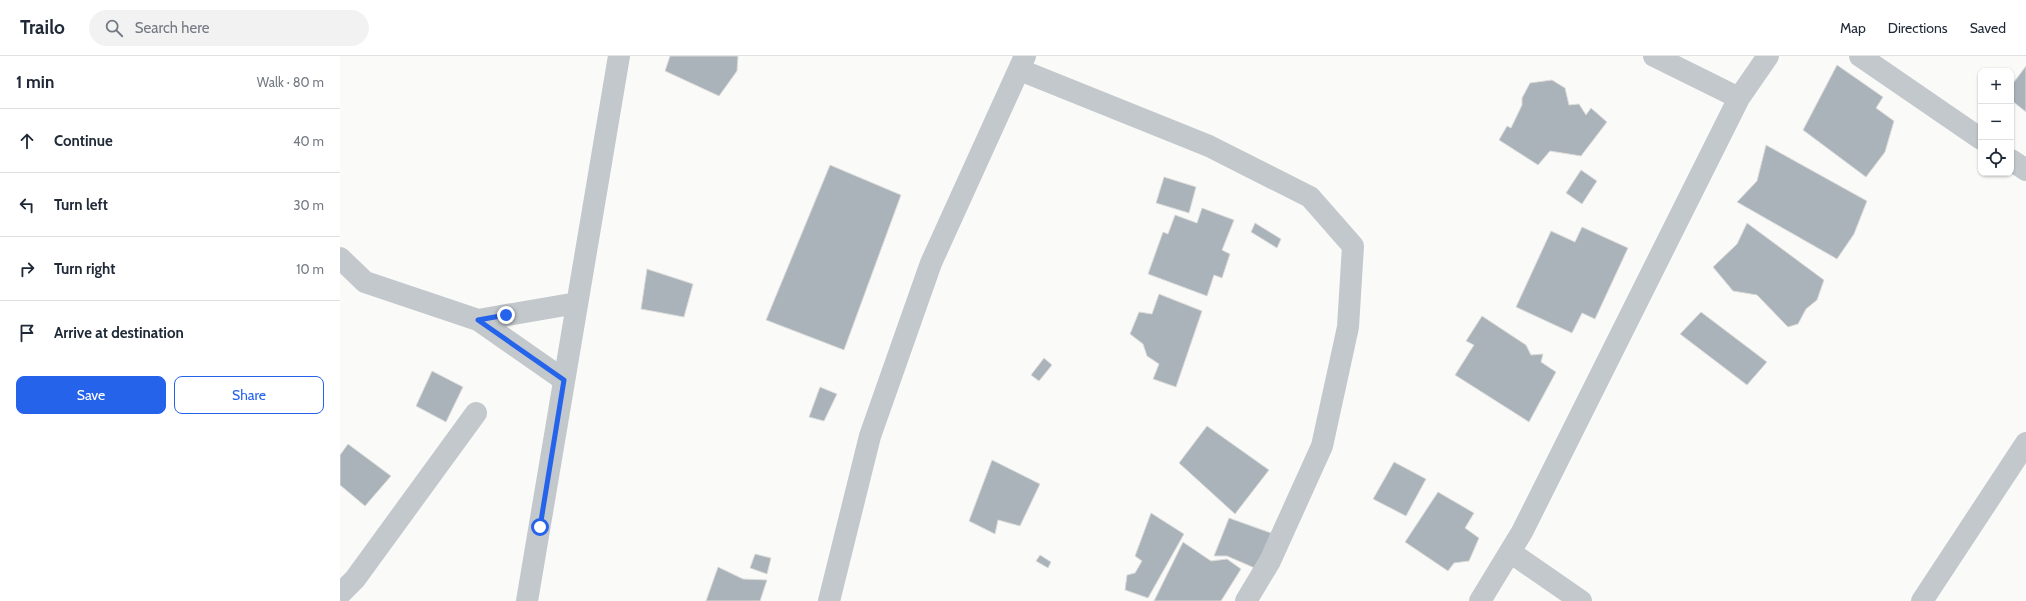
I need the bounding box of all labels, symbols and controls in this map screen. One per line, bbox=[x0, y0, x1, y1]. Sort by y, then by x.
search box bbox=[89, 10, 369, 46]
text: Trailo bbox=[20, 16, 65, 39]
icon: search bbox=[103, 17, 125, 39]
text: Search here bbox=[135, 19, 209, 37]
text: Map bbox=[1840, 19, 1866, 37]
text: Directions bbox=[1888, 19, 1948, 37]
text: Saved bbox=[1970, 19, 2006, 37]
map controls bbox=[1978, 68, 2014, 176]
button: + bbox=[1978, 68, 2014, 104]
text: 1 min bbox=[16, 72, 54, 92]
text: Walk · 80 m bbox=[257, 74, 324, 90]
button: − bbox=[1978, 104, 2014, 140]
icon: ahead bbox=[16, 130, 38, 152]
text: Continue bbox=[54, 132, 113, 150]
text: 40 m bbox=[293, 133, 324, 149]
button: locate bbox=[1978, 140, 2014, 176]
icon: left bbox=[16, 194, 38, 216]
text: Turn left bbox=[54, 196, 108, 214]
text: 30 m bbox=[294, 197, 324, 213]
icon: right bbox=[16, 258, 38, 280]
text: Turn right bbox=[54, 260, 115, 278]
text: 10 m bbox=[296, 261, 324, 277]
route end bbox=[497, 306, 515, 324]
icon: arrive bbox=[16, 322, 38, 344]
text: Arrive at destination bbox=[54, 324, 184, 342]
button: Save bbox=[16, 376, 166, 414]
button: Share bbox=[174, 376, 324, 414]
route start bbox=[531, 518, 549, 536]

